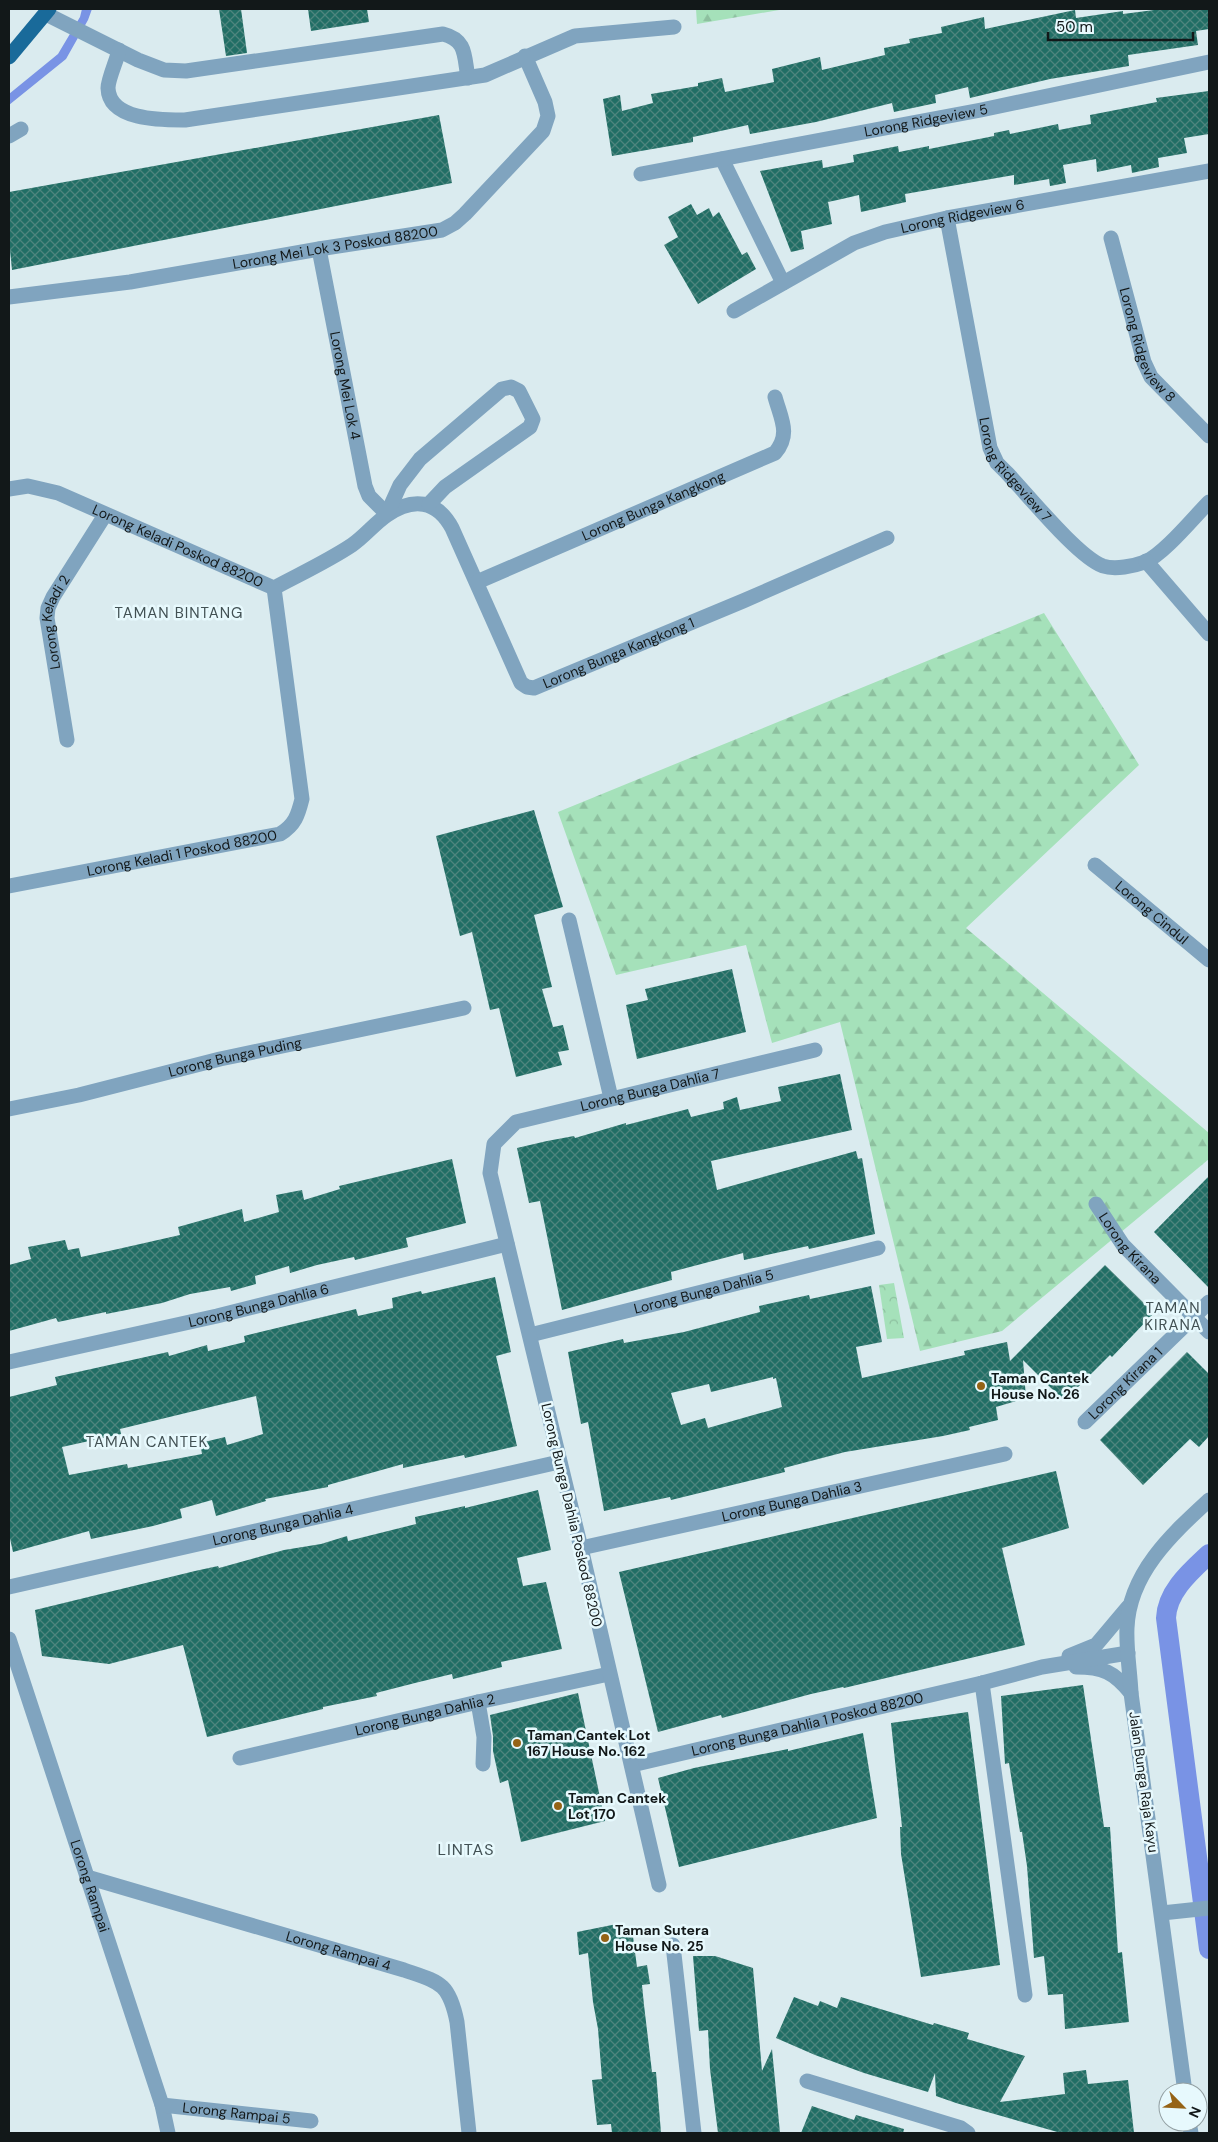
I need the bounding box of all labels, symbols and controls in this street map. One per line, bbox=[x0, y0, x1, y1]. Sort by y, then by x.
scale bar bbox=[1048, 10, 1193, 42]
text: 50 m bbox=[1056, 17, 1093, 37]
street label: Lorong Ridgeview 5 bbox=[863, 100, 989, 141]
street label: Lorong Ridgeview 6 bbox=[899, 195, 1026, 237]
street label: Lorong Mei Lok 3 Poskod 88200 bbox=[231, 222, 439, 273]
street label: Lorong Ridgeview 8 bbox=[1116, 285, 1180, 406]
street label: Lorong Mei Lok 4 bbox=[326, 330, 365, 442]
street label: Lorong Ridgeview 7 bbox=[975, 416, 1055, 525]
street label: Lorong Bunga Kangkong bbox=[579, 467, 728, 545]
street label: Lorong Keladi Poskod 88200 bbox=[90, 500, 266, 591]
street label: Lorong Keladi 2 bbox=[38, 571, 74, 671]
district label: TAMAN BINTANG bbox=[115, 603, 243, 623]
street label: Lorong Bunga Kangkong 1 bbox=[540, 613, 697, 692]
street label: Lorong Keladi 1 Poskod 88200 bbox=[85, 826, 278, 880]
street label: Lorong Cindul bbox=[1112, 877, 1192, 948]
street label: Lorong Bunga Puding bbox=[166, 1033, 303, 1081]
street label: Lorong Bunga Dahlia 7 bbox=[579, 1064, 721, 1115]
street label: Lorong Kirana bbox=[1095, 1209, 1165, 1288]
street label: Lorong Bunga Dahlia 5 bbox=[632, 1265, 776, 1318]
street label: Lorong Bunga Dahlia 6 bbox=[187, 1280, 331, 1331]
district label: TAMAN KIRANA bbox=[1144, 1298, 1202, 1335]
street label: Lorong Kirana 1 bbox=[1084, 1343, 1166, 1423]
place label: Taman Cantek House No. 26 bbox=[991, 1369, 1089, 1403]
marker: Taman Cantek House No. 26 bbox=[975, 1380, 987, 1392]
street label: Lorong Bunga Dahlia Poskod 88200 bbox=[537, 1401, 607, 1629]
district label: TAMAN CANTEK bbox=[86, 1432, 208, 1452]
street label: Lorong Bunga Dahlia 3 bbox=[720, 1477, 864, 1526]
street label: Lorong Bunga Dahlia 4 bbox=[211, 1500, 356, 1549]
street label: Lorong Bunga Dahlia 1 Poskod 88200 bbox=[690, 1688, 925, 1760]
street label: Lorong Bunga Dahlia 2 bbox=[353, 1690, 497, 1740]
street label: Jalan Bunga Raja Kayu bbox=[1125, 1710, 1163, 1854]
place label: Taman Cantek Lot 167 House No. 162 bbox=[527, 1726, 650, 1760]
marker: Taman Cantek Lot 167 House No. 162 bbox=[511, 1737, 523, 1749]
place label: Taman Cantek Lot 170 bbox=[568, 1789, 666, 1823]
marker: Taman Cantek Lot 170 bbox=[552, 1800, 564, 1812]
street label: Lorong Rampai bbox=[67, 1838, 114, 1935]
district label: LINTAS bbox=[438, 1839, 494, 1860]
place label: Taman Sutera House No. 25 bbox=[615, 1921, 709, 1955]
street label: Lorong Rampai 4 bbox=[284, 1927, 393, 1975]
marker: Taman Sutera House No. 25 bbox=[599, 1932, 611, 1944]
north arrow bbox=[1158, 2082, 1208, 2132]
street label: Lorong Rampai 5 bbox=[182, 2098, 291, 2128]
text: N bbox=[1185, 2104, 1205, 2121]

